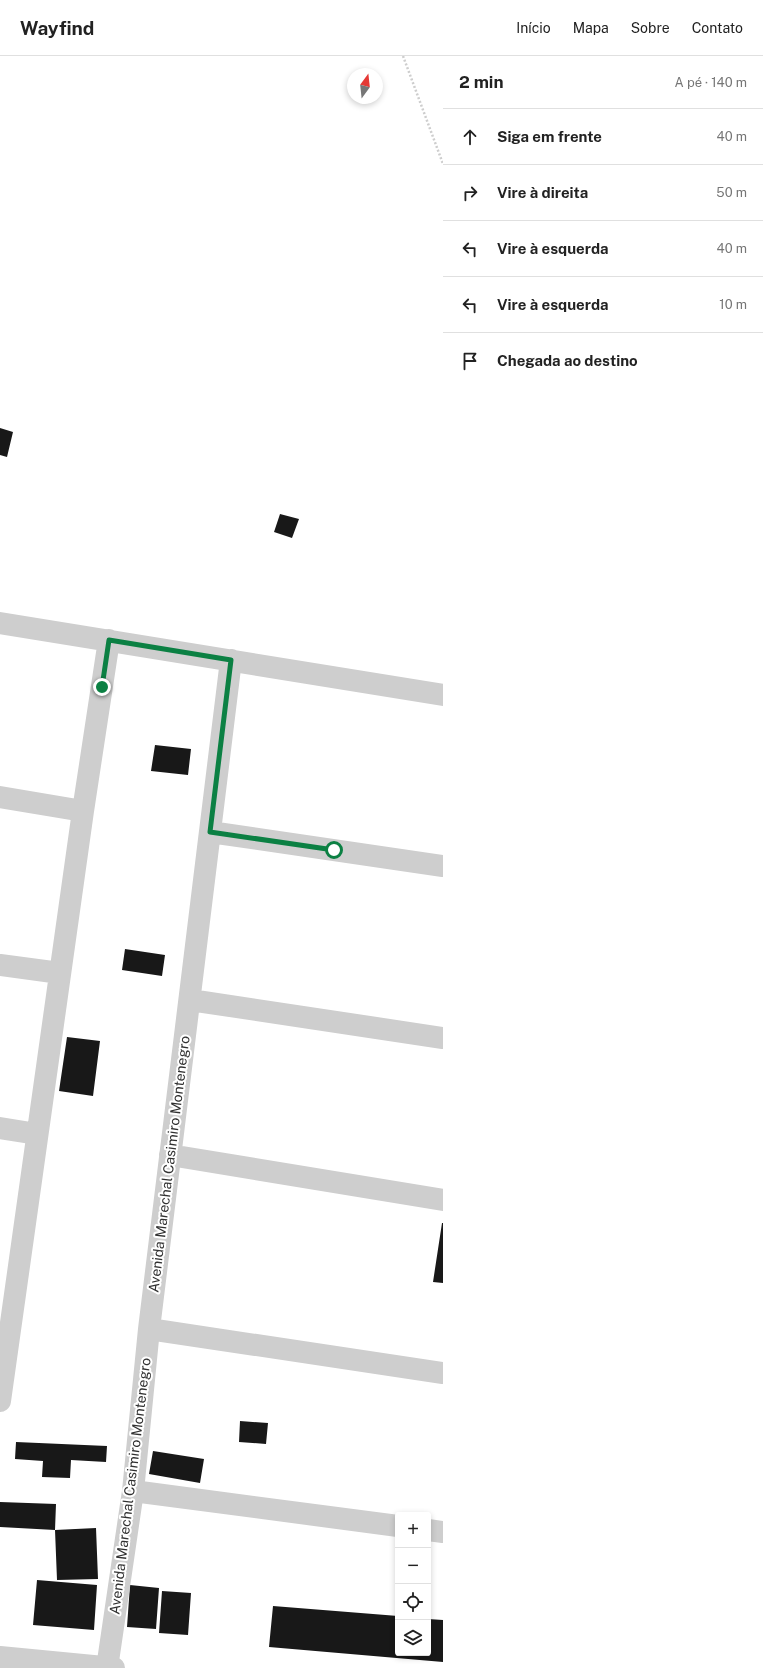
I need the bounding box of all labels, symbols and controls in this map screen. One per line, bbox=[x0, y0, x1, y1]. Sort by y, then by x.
text: Wayfind bbox=[20, 17, 94, 39]
text: Início bbox=[516, 20, 551, 36]
text: Mapa bbox=[573, 20, 609, 36]
text: Sobre bbox=[631, 20, 670, 36]
text: Contato bbox=[692, 20, 743, 36]
north arrow bbox=[347, 68, 383, 104]
text: 2 min bbox=[459, 72, 504, 92]
text: A pé · 140 m bbox=[675, 75, 747, 90]
icon: ahead bbox=[459, 126, 481, 148]
text: Siga em frente bbox=[497, 128, 602, 145]
text: 40 m bbox=[716, 129, 747, 144]
icon: right bbox=[459, 182, 481, 204]
text: Vire à direita bbox=[497, 184, 588, 201]
text: 50 m bbox=[716, 185, 747, 200]
icon: left bbox=[459, 238, 481, 260]
text: Vire à esquerda bbox=[497, 240, 609, 257]
text: 40 m bbox=[716, 241, 747, 256]
icon: left bbox=[459, 294, 481, 316]
text: Vire à esquerda bbox=[497, 296, 609, 313]
text: 10 m bbox=[719, 297, 747, 312]
icon: arrive bbox=[459, 350, 481, 372]
text: Chegada ao destino bbox=[497, 352, 638, 369]
route end bbox=[93, 678, 111, 696]
route start bbox=[325, 841, 343, 859]
street label: Avenida Marechal Casimiro Montenegro bbox=[145, 1035, 193, 1293]
street label: Avenida Marechal Casimiro Montenegro bbox=[106, 1357, 154, 1615]
map controls bbox=[395, 1512, 431, 1656]
button: + bbox=[395, 1512, 431, 1548]
button: − bbox=[395, 1548, 431, 1584]
button: locate bbox=[395, 1584, 431, 1620]
button: layers bbox=[395, 1620, 431, 1656]

